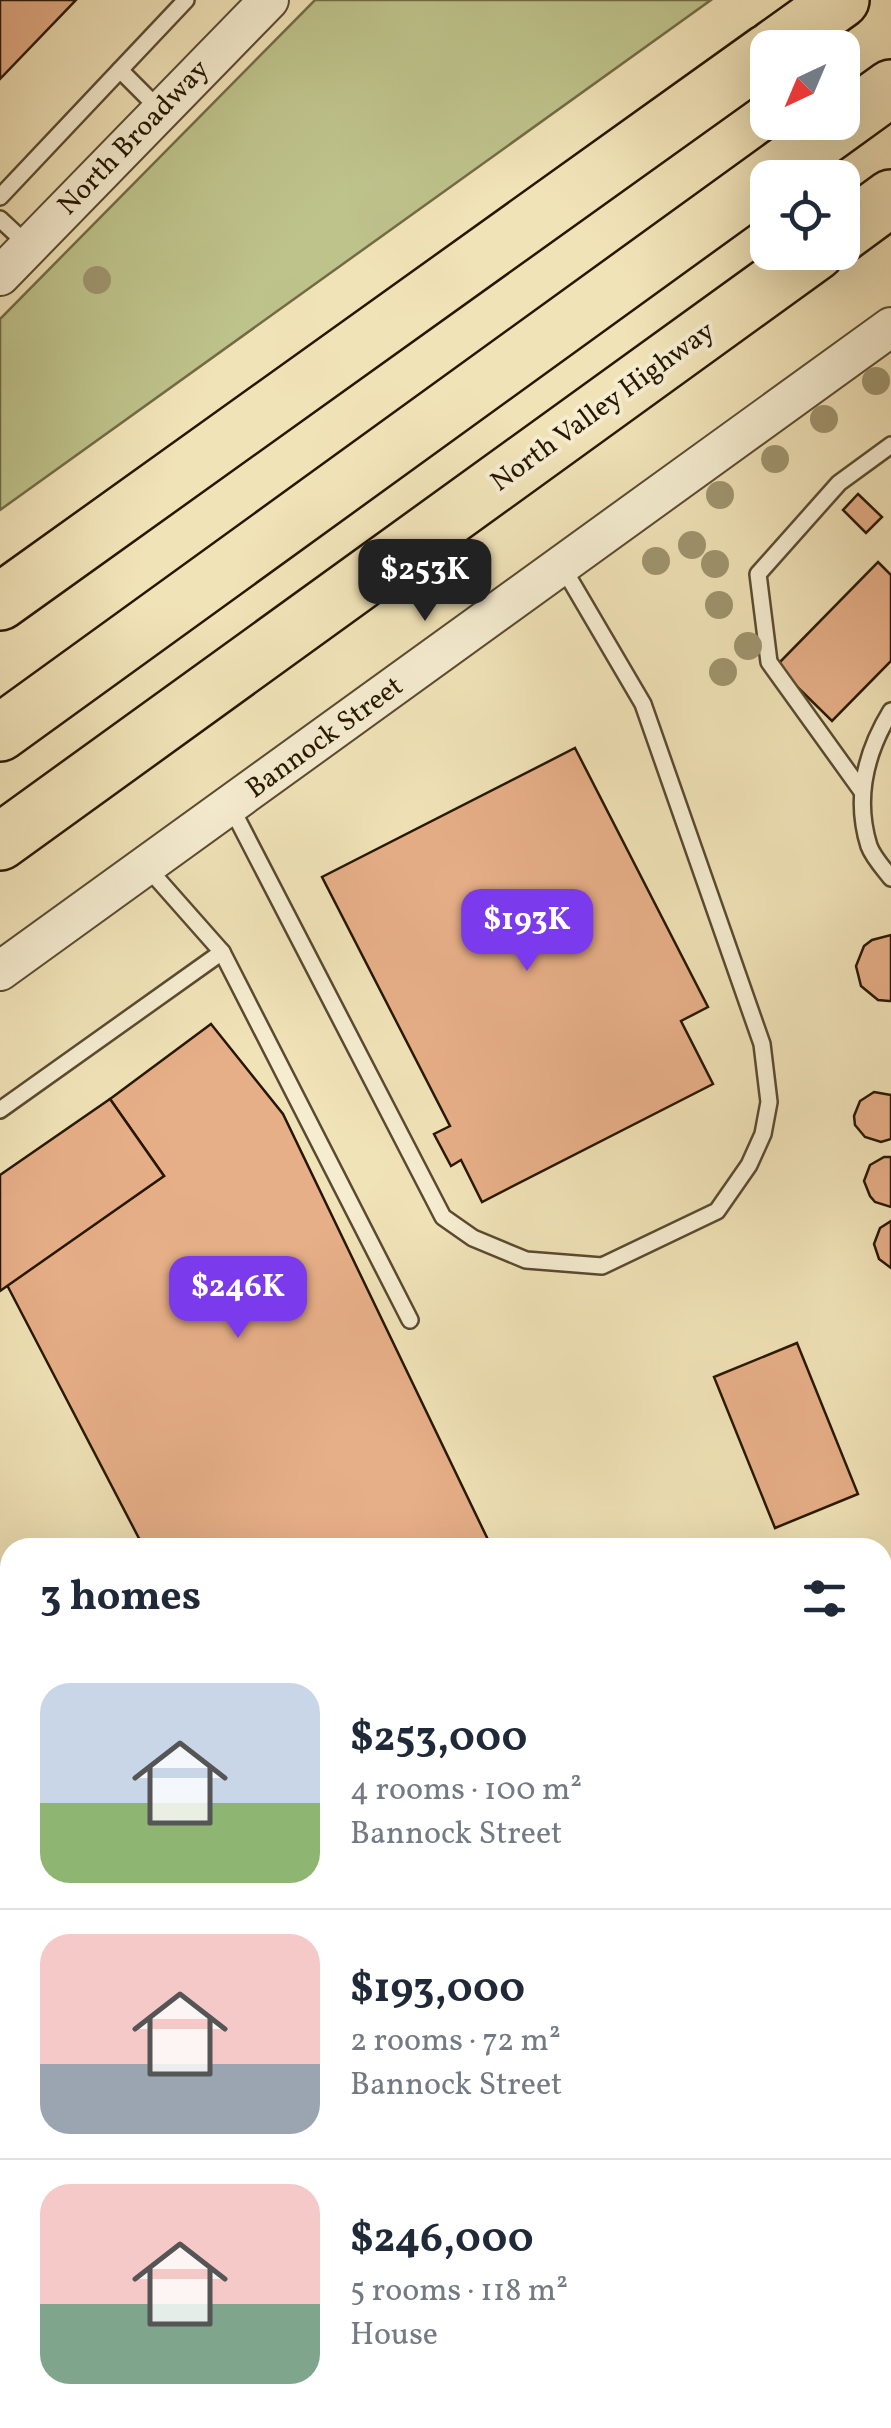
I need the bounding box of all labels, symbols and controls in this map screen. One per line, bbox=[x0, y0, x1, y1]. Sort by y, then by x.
north arrow bbox=[750, 30, 860, 140]
map controls bbox=[750, 30, 860, 270]
street label: North Broadway bbox=[49, 51, 219, 225]
button: locate bbox=[750, 160, 860, 270]
street label: North Valley Highway bbox=[483, 312, 723, 502]
pin: $253K bbox=[355, 539, 495, 624]
text: $253K bbox=[380, 549, 470, 593]
street label: Bannock Street bbox=[238, 668, 412, 808]
pin: $193K bbox=[457, 889, 597, 974]
text: $193K bbox=[483, 899, 571, 943]
pin: $246K bbox=[168, 1256, 308, 1341]
text: $246K bbox=[191, 1266, 285, 1310]
text: 3 homes bbox=[40, 1569, 201, 1628]
icon: filters bbox=[797, 1571, 852, 1626]
text: $253,000 bbox=[350, 1710, 527, 1769]
icon: home bbox=[120, 1723, 240, 1843]
text: 4 rooms · 100 m² bbox=[350, 1769, 582, 1813]
text: Bannock Street bbox=[350, 1813, 562, 1857]
text: $193,000 bbox=[350, 1961, 525, 2020]
icon: home bbox=[120, 1974, 240, 2094]
text: 2 rooms · 72 m² bbox=[350, 2020, 561, 2064]
text: Bannock Street bbox=[350, 2064, 562, 2108]
text: $246,000 bbox=[350, 2211, 534, 2270]
icon: home bbox=[120, 2224, 240, 2344]
text: 5 rooms · 118 m² bbox=[350, 2270, 568, 2314]
text: House bbox=[350, 2314, 438, 2358]

